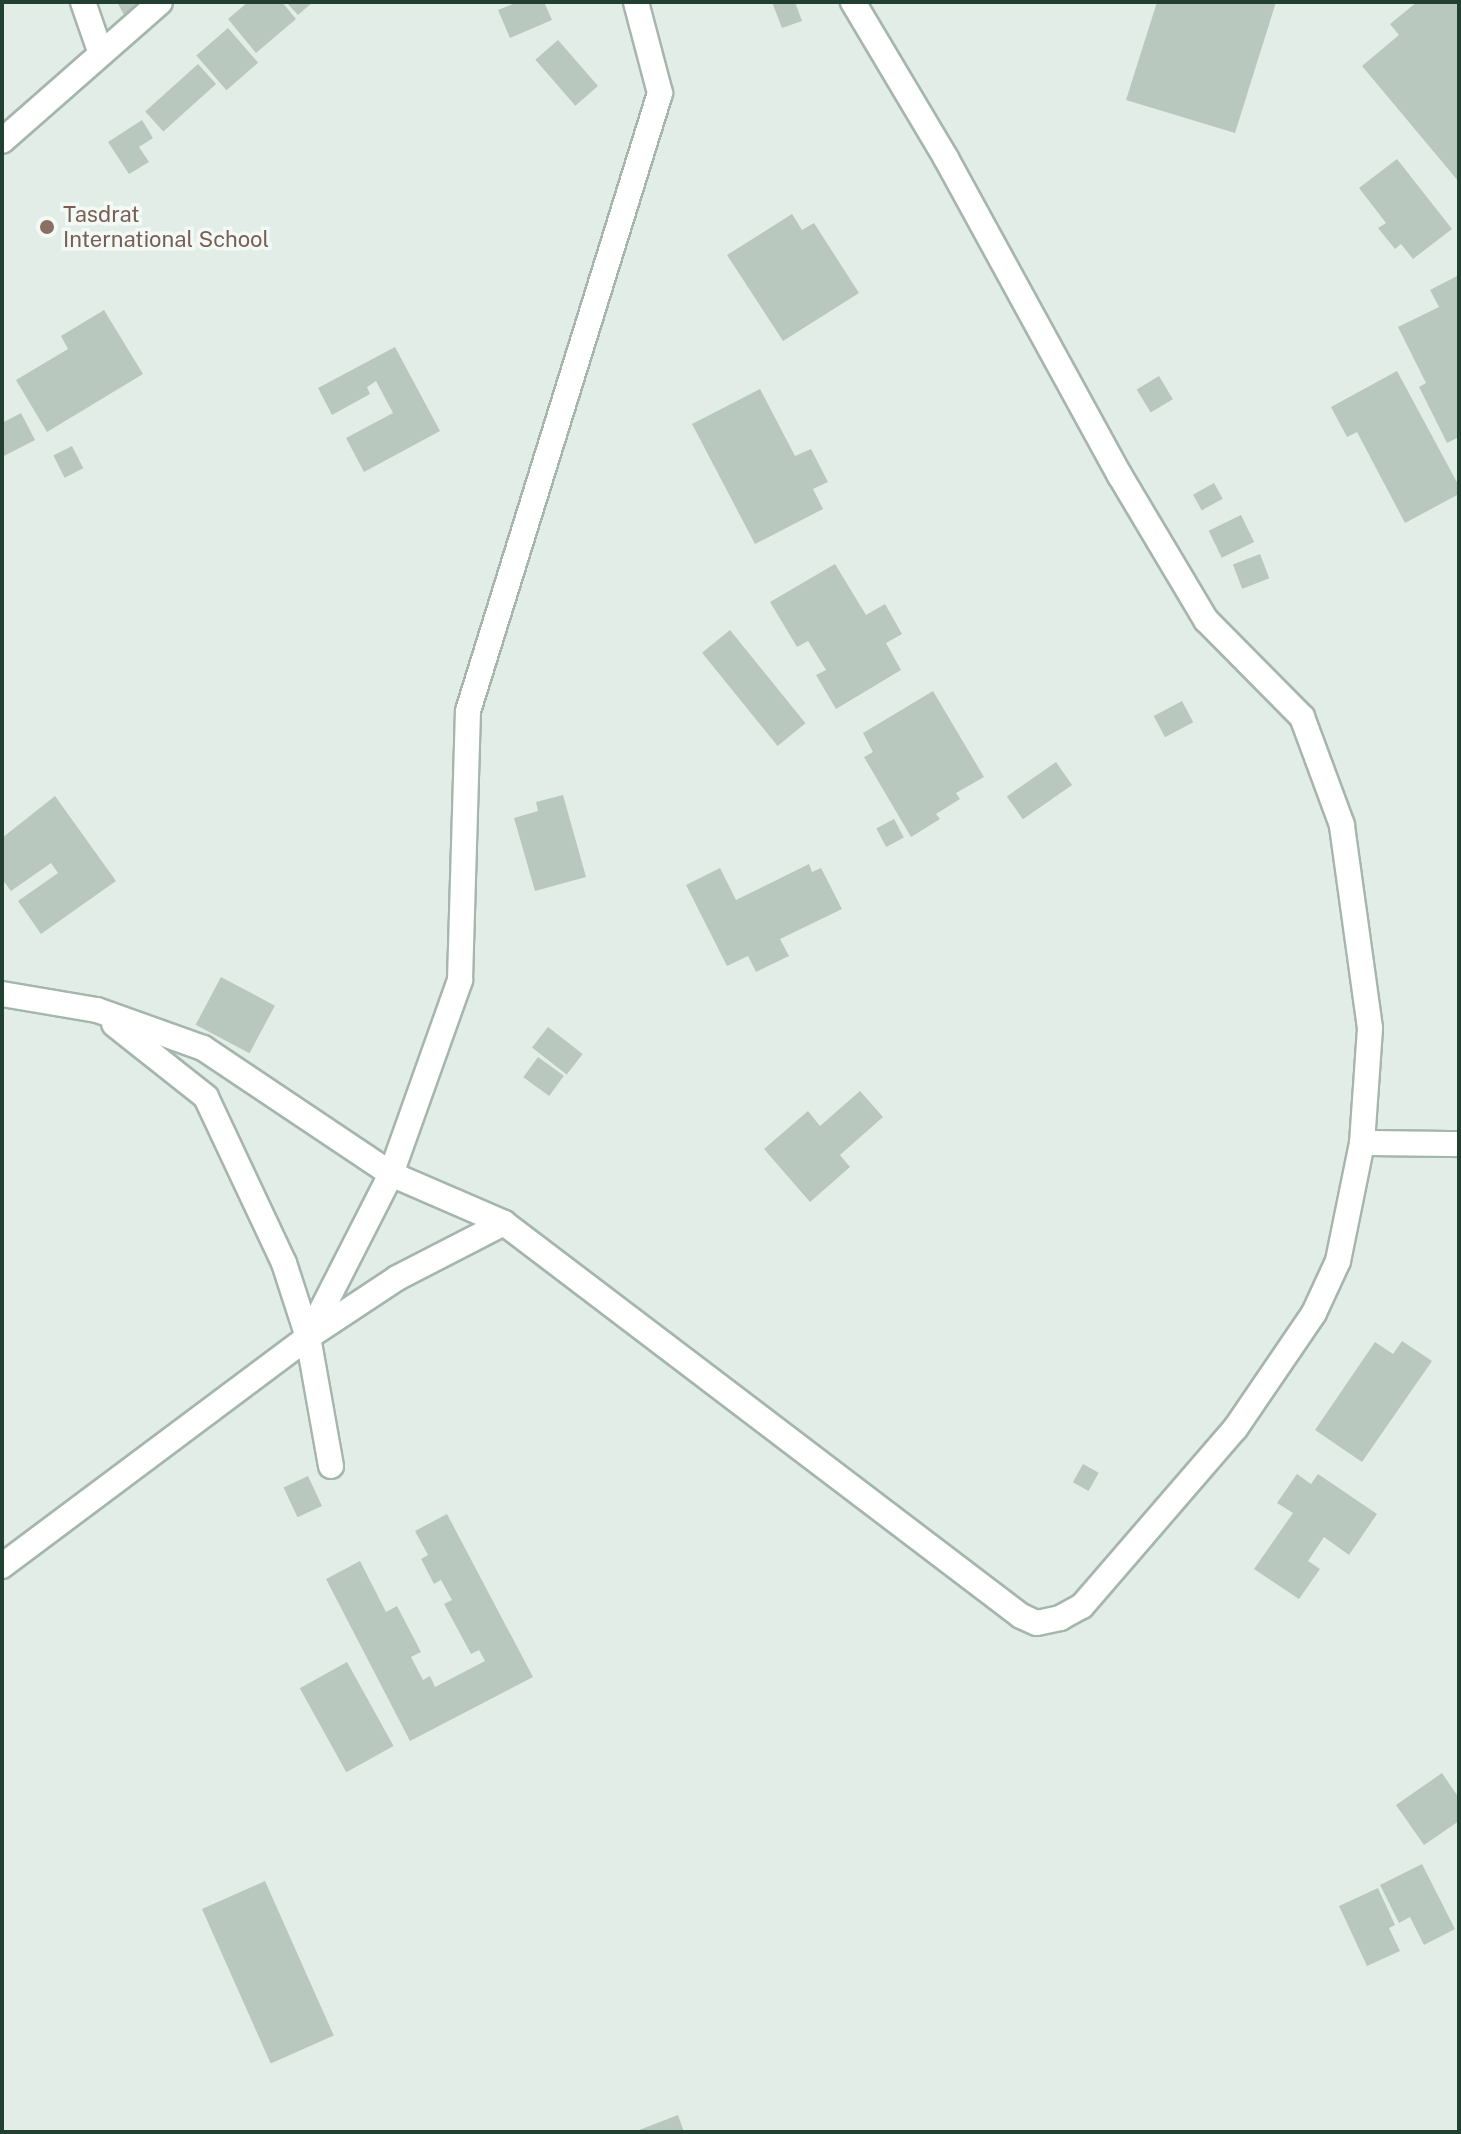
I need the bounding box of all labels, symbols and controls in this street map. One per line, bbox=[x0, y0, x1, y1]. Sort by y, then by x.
place label: Tasdrat International School bbox=[63, 201, 269, 252]
marker: Tasdrat International School bbox=[38, 218, 56, 236]

